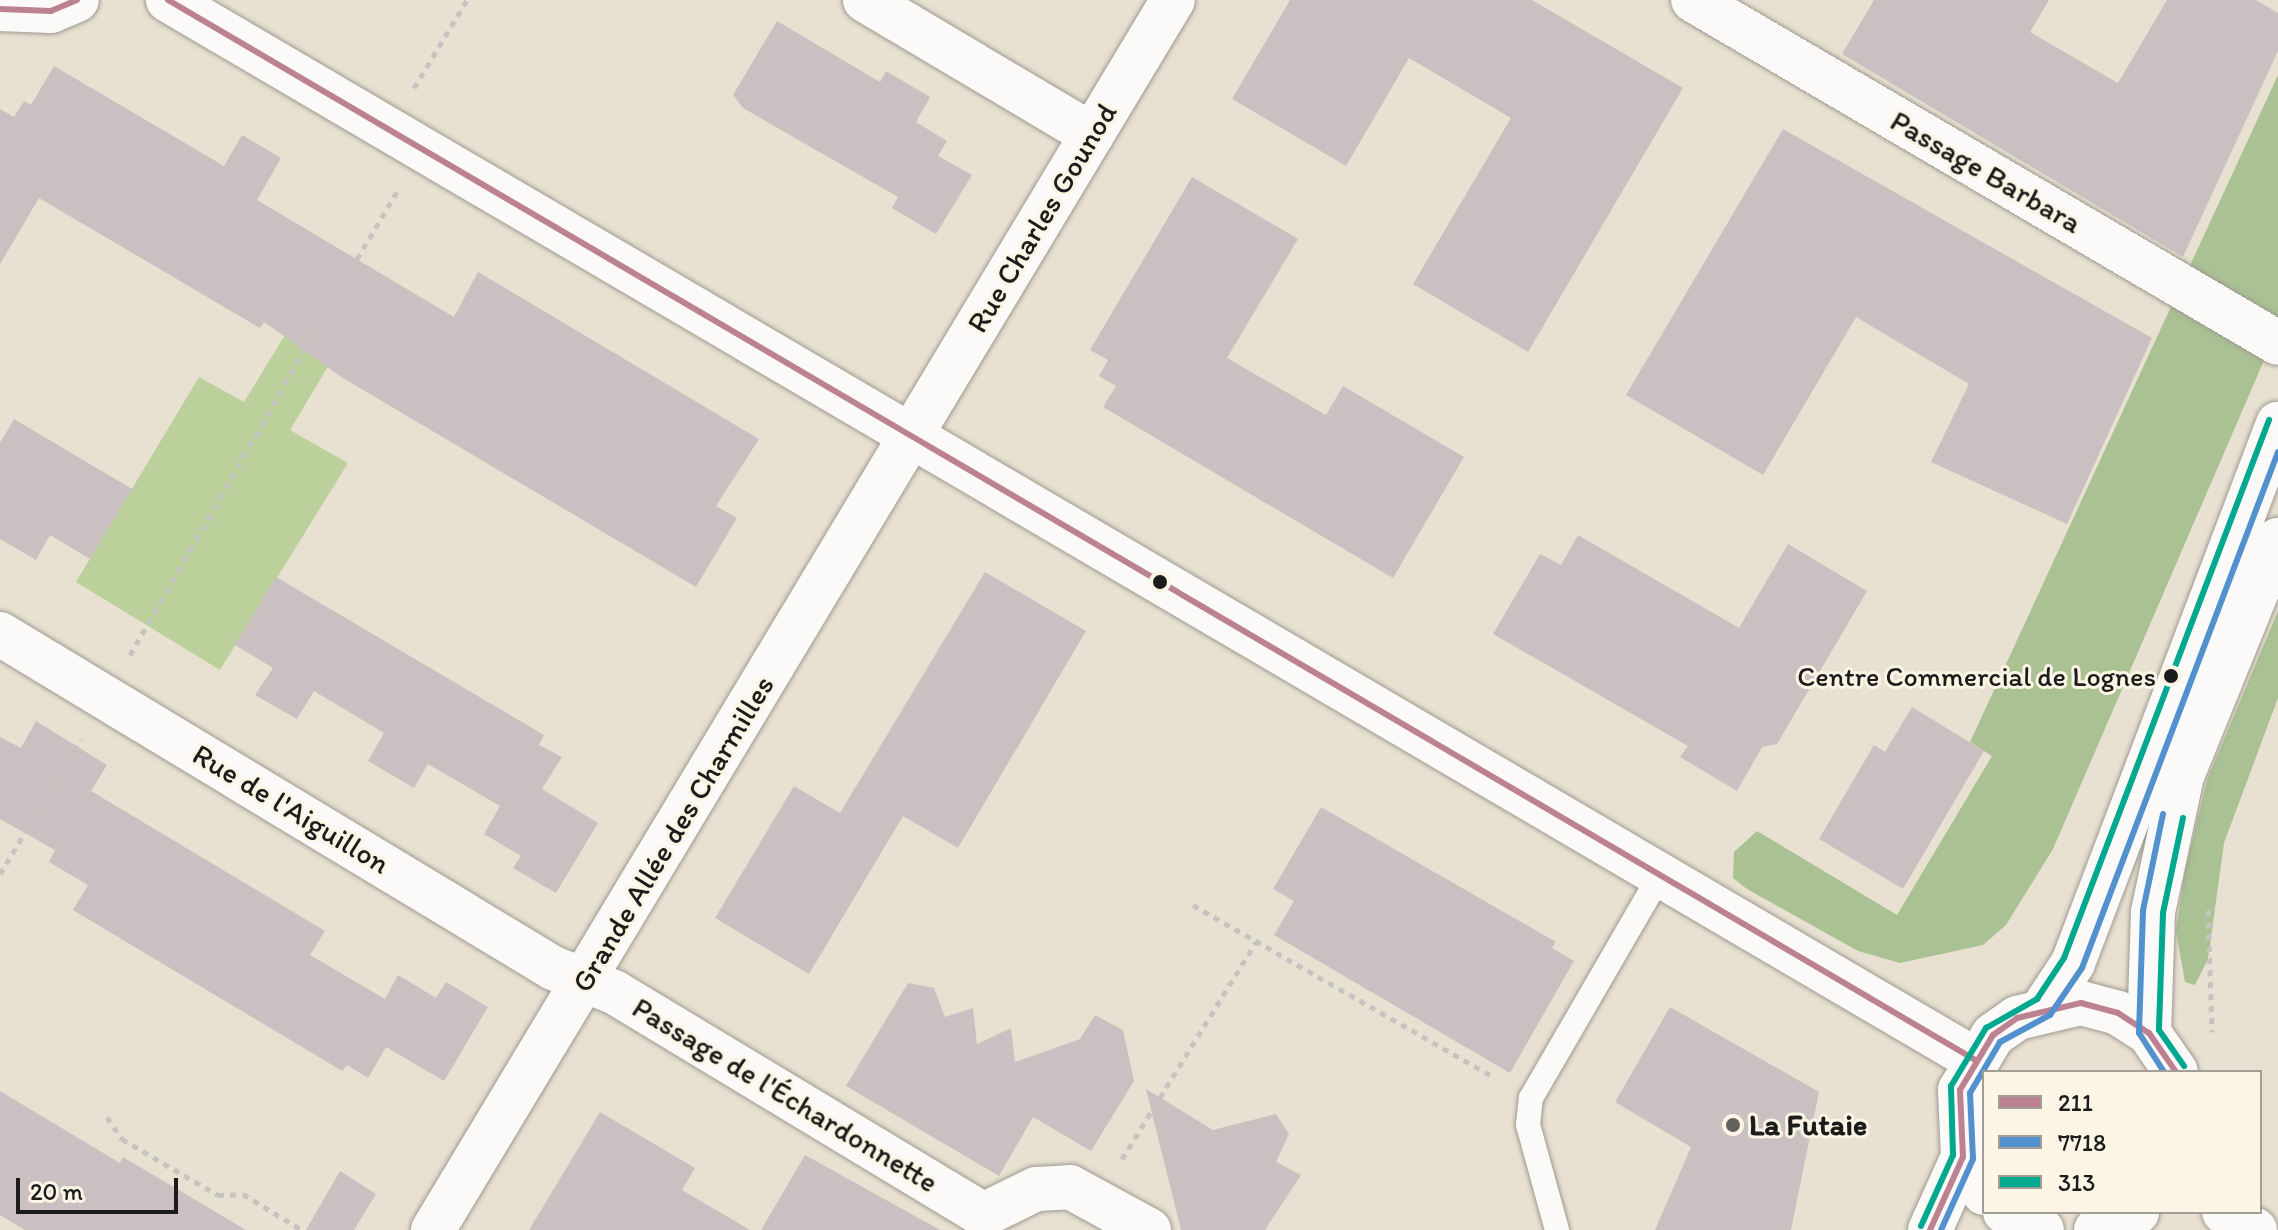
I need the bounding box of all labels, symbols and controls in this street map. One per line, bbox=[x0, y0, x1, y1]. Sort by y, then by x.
street label: Rue Charles Gounod bbox=[959, 97, 1125, 339]
street label: Passage Barbara bbox=[1884, 103, 2088, 241]
unlabelled marker bbox=[1152, 574, 1168, 590]
place label: Centre Commercial de Lognes bbox=[1797, 659, 2156, 693]
marker: Centre Commercial de Lognes bbox=[2163, 668, 2179, 684]
street label: Grande Allée des Charmilles bbox=[564, 669, 782, 999]
street label: Rue de l'Aiguillon bbox=[187, 736, 395, 882]
street label: Passage de l'Échardonnette bbox=[626, 989, 944, 1201]
legend bbox=[1982, 1070, 2262, 1214]
text: 211 bbox=[2058, 1088, 2093, 1117]
place label: La Futaie bbox=[1749, 1107, 1866, 1143]
marker: La Futaie bbox=[1724, 1116, 1742, 1134]
text: 7718 bbox=[2058, 1128, 2106, 1157]
scale bar bbox=[20, 1162, 182, 1212]
text: 313 bbox=[2058, 1168, 2095, 1197]
text: 20 m bbox=[30, 1177, 83, 1206]

